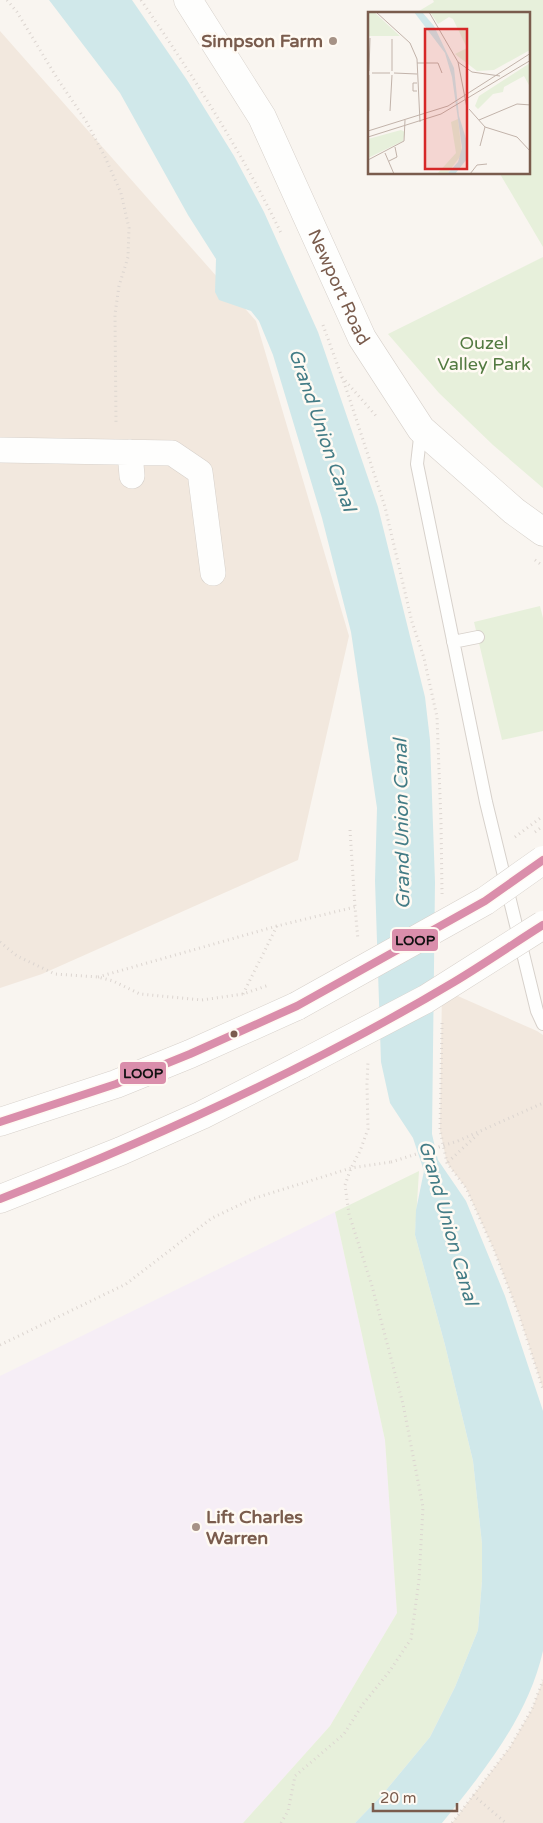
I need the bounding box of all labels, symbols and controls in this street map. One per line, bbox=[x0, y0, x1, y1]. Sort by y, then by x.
inset map bbox=[368, 12, 530, 175]
place label: Simpson Farm bbox=[201, 30, 323, 52]
marker: Simpson Farm bbox=[327, 35, 339, 47]
street label: Newport Road bbox=[303, 226, 375, 349]
park label: Ouzel Valley Park bbox=[437, 332, 531, 375]
water label: Grand Union Canal bbox=[284, 346, 361, 516]
water label: Grand Union Canal bbox=[389, 736, 414, 909]
line badge: LOOP bbox=[391, 928, 439, 952]
text: LOOP bbox=[395, 932, 436, 949]
unlabelled marker bbox=[229, 1029, 239, 1039]
line badge: LOOP bbox=[119, 1061, 167, 1085]
text: LOOP bbox=[123, 1065, 164, 1082]
water label: Grand Union Canal bbox=[414, 1138, 483, 1310]
place label: Lift Charles Warren bbox=[206, 1506, 303, 1549]
marker: Lift Charles Warren bbox=[190, 1521, 202, 1533]
scale bar bbox=[373, 1780, 457, 1812]
text: 20 m bbox=[380, 1789, 417, 1807]

